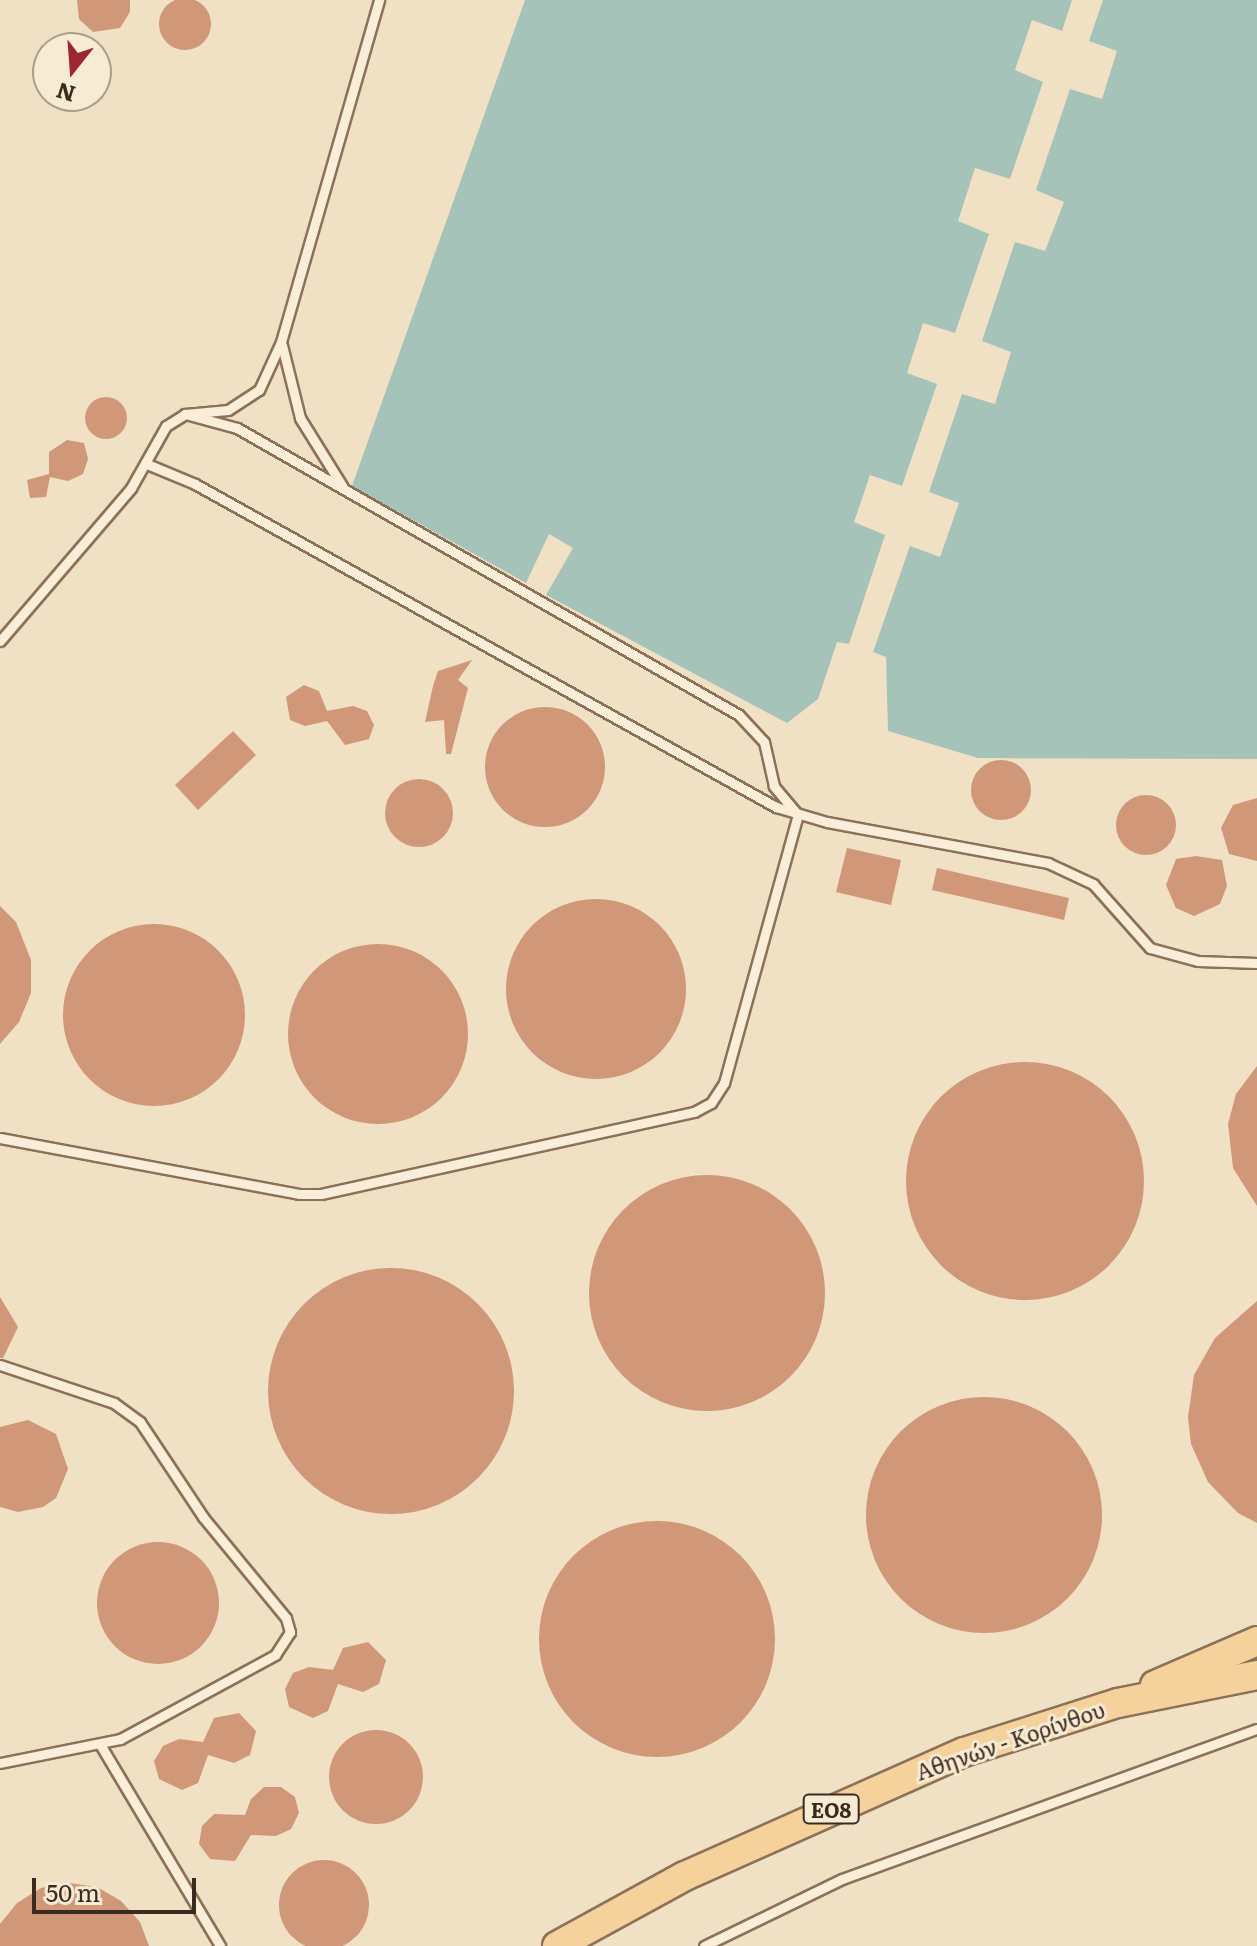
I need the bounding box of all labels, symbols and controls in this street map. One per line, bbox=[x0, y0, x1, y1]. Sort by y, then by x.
north arrow bbox=[32, 32, 112, 112]
text: N bbox=[52, 75, 79, 112]
street label: Αθηνών - Κορίνθου bbox=[912, 1695, 1108, 1785]
road number: ΕΟ8 bbox=[801, 1793, 861, 1825]
scale bar bbox=[36, 1862, 200, 1912]
text: 50 m bbox=[46, 1874, 100, 1909]

